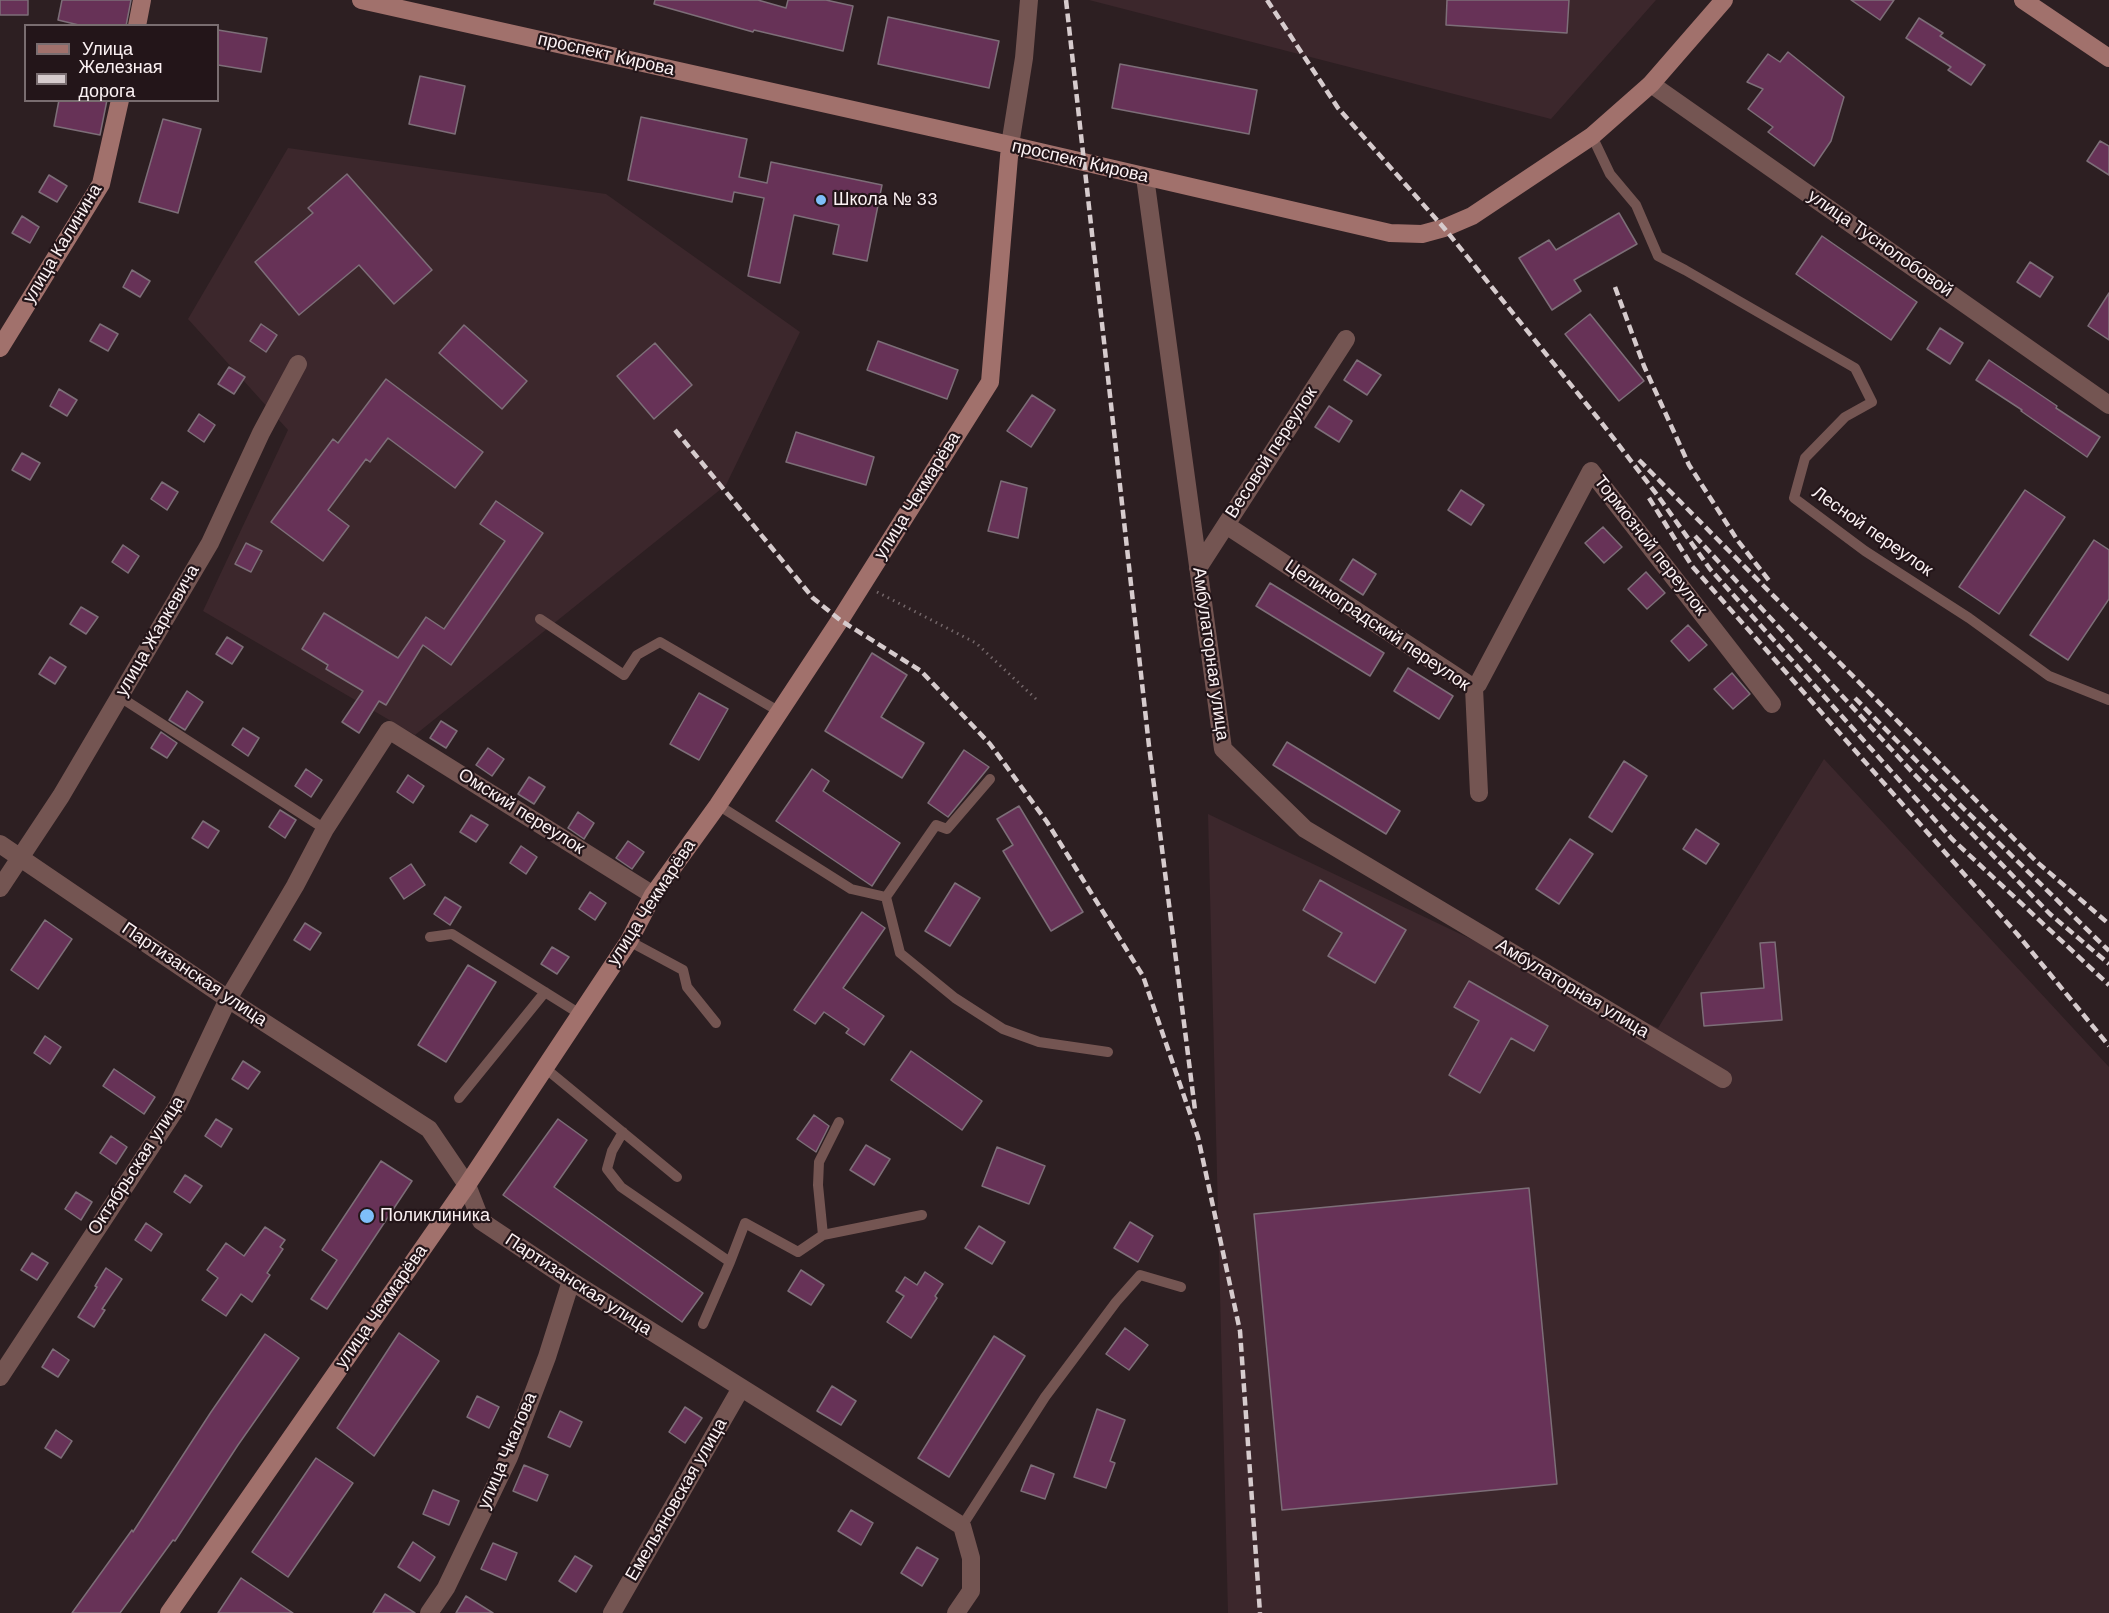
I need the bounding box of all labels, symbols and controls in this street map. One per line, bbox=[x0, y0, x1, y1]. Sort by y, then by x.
legend bbox=[24, 24, 219, 102]
street label: проспект Кирова bbox=[536, 29, 676, 81]
text: Улица bbox=[82, 37, 133, 61]
text: Железная дорога bbox=[79, 55, 162, 103]
street label: проспект Кирова bbox=[1010, 136, 1150, 188]
street label: улица Калинина bbox=[19, 180, 107, 308]
street label: улица Туснолобовой bbox=[1803, 186, 1957, 302]
place label: Школа № 33 bbox=[833, 189, 938, 211]
marker: Школа № 33 bbox=[814, 193, 828, 207]
street label: Весовой переулок bbox=[1221, 383, 1323, 523]
street label: улица Чекмарёва bbox=[870, 428, 966, 564]
street label: Тормозной переулок bbox=[1589, 472, 1711, 620]
street label: Лесной переулок bbox=[1807, 482, 1937, 582]
street label: Целиноградский переулок bbox=[1280, 556, 1474, 696]
street label: улица Жаркевича bbox=[112, 561, 204, 701]
street label: Амбулаторная улица bbox=[1187, 566, 1233, 742]
street label: Омский переулок bbox=[454, 764, 588, 860]
street label: улица Чекмарёва bbox=[603, 836, 701, 970]
street label: Партизанская улица bbox=[117, 918, 271, 1032]
street label: Амбулаторная улица bbox=[1492, 935, 1652, 1043]
street label: Октябрьская улица bbox=[84, 1093, 190, 1239]
place label: Поликлиника bbox=[380, 1205, 490, 1227]
marker: Поликлиника bbox=[358, 1207, 376, 1225]
street label: Партизанская улица bbox=[501, 1230, 655, 1340]
street label: улица Чекмарёва bbox=[331, 1241, 433, 1373]
street label: улица Чкалова bbox=[474, 1389, 542, 1513]
street label: Емельяновская улица bbox=[622, 1415, 732, 1585]

